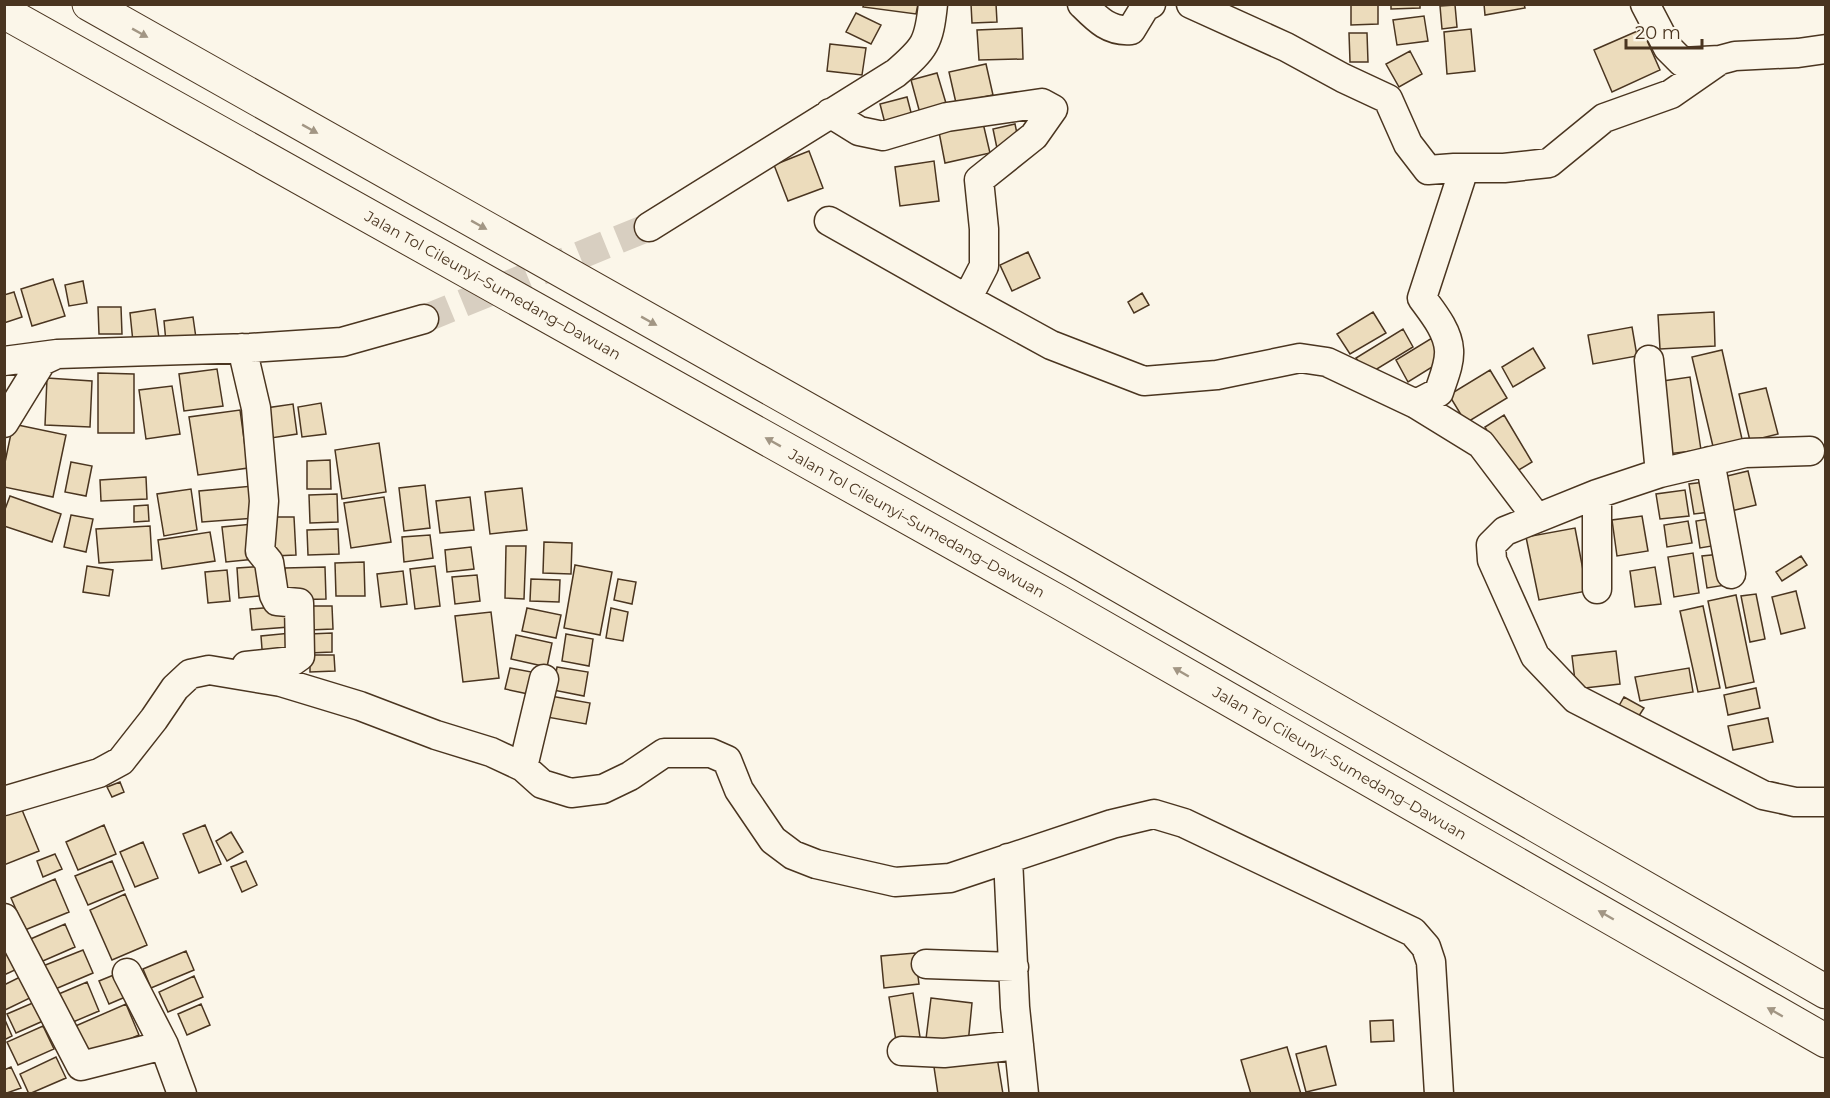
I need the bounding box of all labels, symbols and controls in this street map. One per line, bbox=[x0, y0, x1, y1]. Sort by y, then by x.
scale bar bbox=[1626, 12, 1702, 50]
text: 20 m bbox=[1635, 22, 1681, 44]
one-way arrow bbox=[132, 28, 149, 38]
one-way arrow bbox=[301, 124, 318, 134]
street label: Jalan Tol Cileunyi–Sumedang–Dawuan bbox=[361, 206, 624, 364]
one-way arrow bbox=[471, 220, 488, 230]
one-way arrow bbox=[641, 315, 657, 326]
one-way arrow bbox=[765, 437, 782, 447]
street label: Jalan Tol Cileunyi–Sumedang–Dawuan bbox=[785, 444, 1048, 602]
one-way arrow bbox=[1172, 667, 1189, 677]
street label: Jalan Tol Cileunyi–Sumedang–Dawuan bbox=[1209, 682, 1470, 844]
one-way arrow bbox=[1597, 910, 1614, 920]
one-way arrow bbox=[1766, 1007, 1783, 1017]

